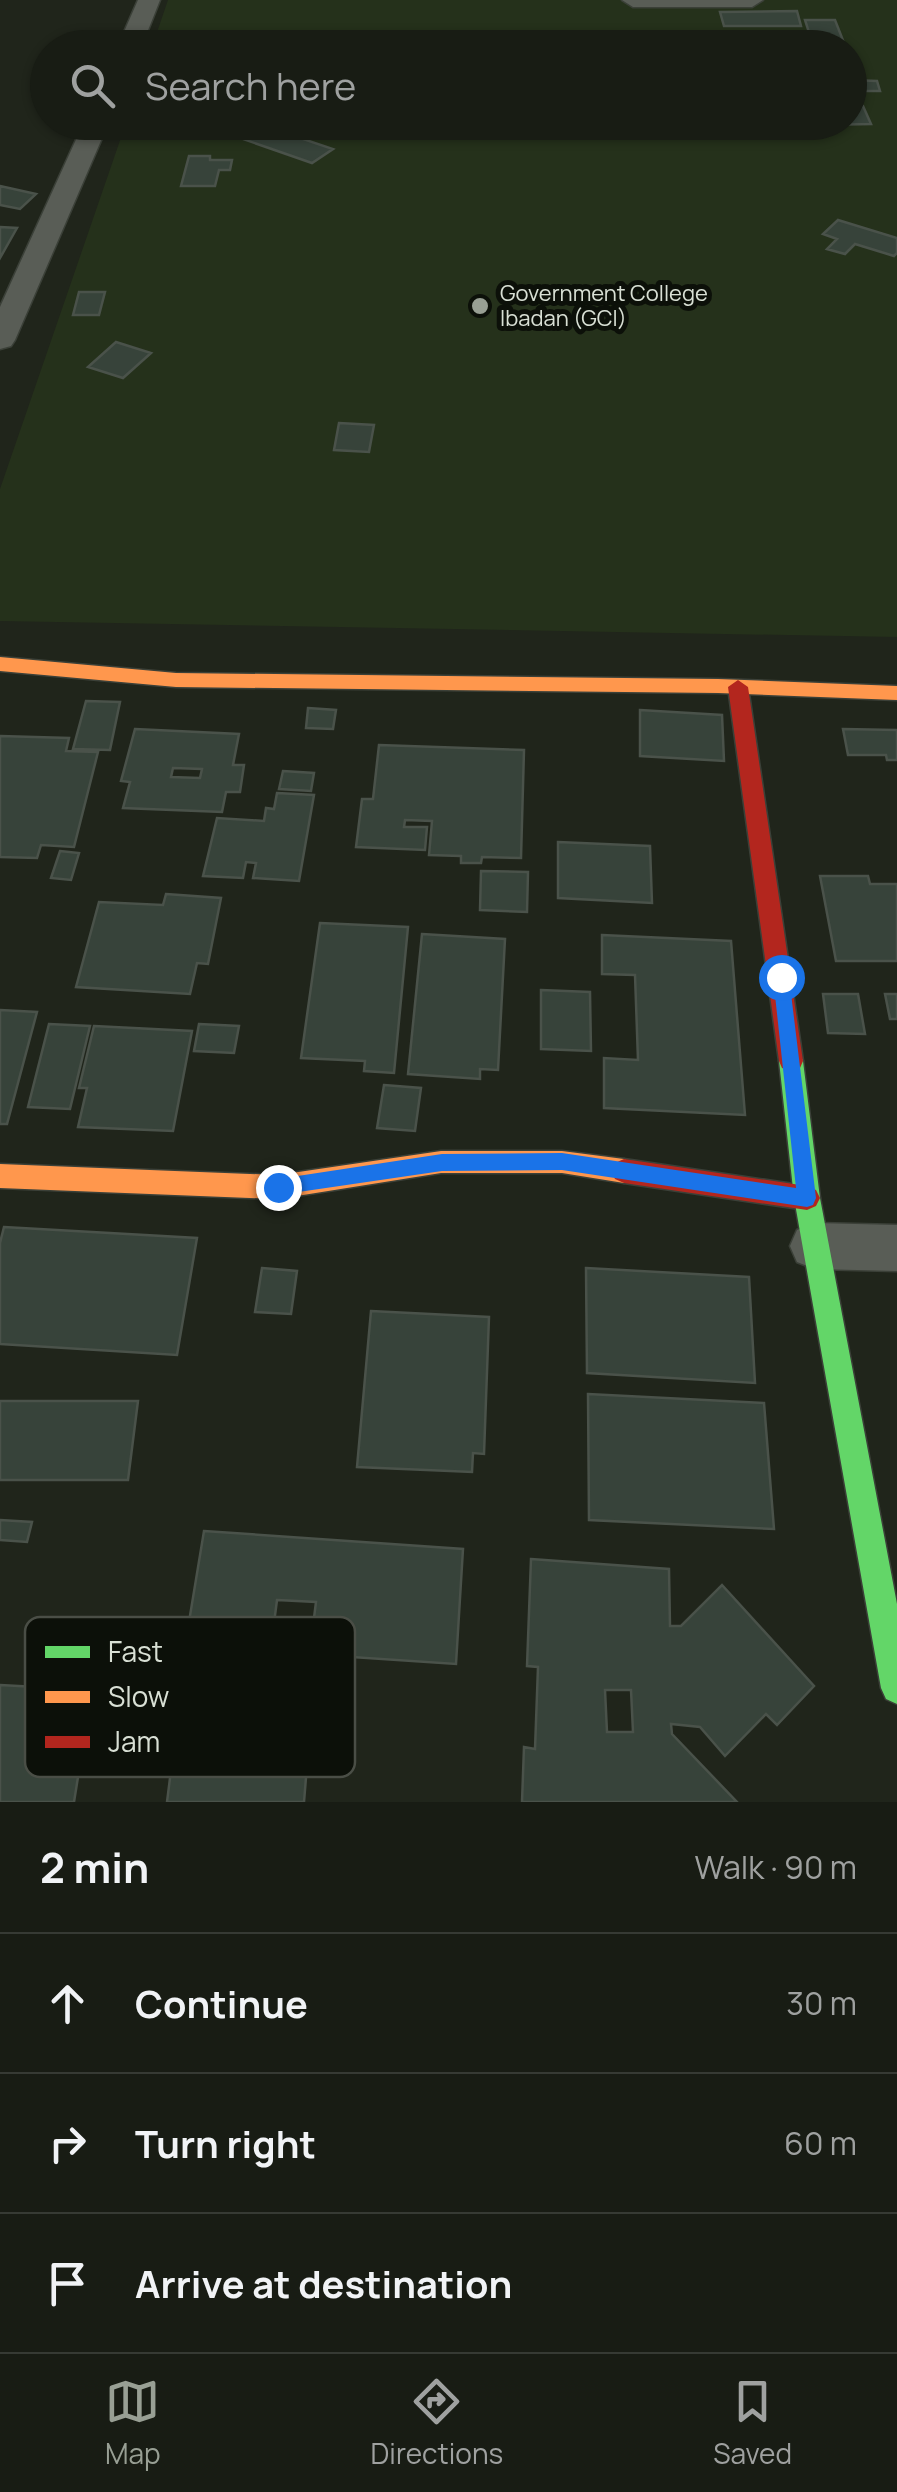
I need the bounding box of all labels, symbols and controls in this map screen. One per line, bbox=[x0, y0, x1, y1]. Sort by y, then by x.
search box bbox=[30, 30, 867, 140]
icon: search bbox=[65, 58, 120, 113]
text: Search here bbox=[145, 59, 356, 111]
place label: Government College Ibadan (GCI) bbox=[500, 278, 708, 333]
marker: Government College Ibadan (GCI) bbox=[469, 295, 491, 317]
route start bbox=[759, 955, 805, 1001]
route end bbox=[256, 1165, 302, 1211]
legend bbox=[25, 1617, 355, 1777]
text: Fast bbox=[108, 1632, 163, 1670]
text: Slow bbox=[108, 1677, 169, 1715]
text: Jam bbox=[108, 1722, 160, 1760]
text: 2 min bbox=[40, 1838, 149, 1896]
text: Walk · 90 m bbox=[694, 1845, 857, 1889]
icon: ahead bbox=[40, 1976, 95, 2031]
text: Continue bbox=[135, 1977, 308, 2029]
text: 30 m bbox=[786, 1981, 857, 2025]
icon: right bbox=[40, 2116, 95, 2171]
text: Turn right bbox=[135, 2117, 316, 2169]
text: 60 m bbox=[784, 2121, 857, 2165]
icon: arrive bbox=[40, 2256, 95, 2311]
text: Arrive at destination bbox=[135, 2257, 512, 2309]
tab: Map bbox=[105, 2374, 161, 2472]
tab: Directions bbox=[371, 2374, 503, 2472]
tab: Saved bbox=[713, 2374, 792, 2472]

